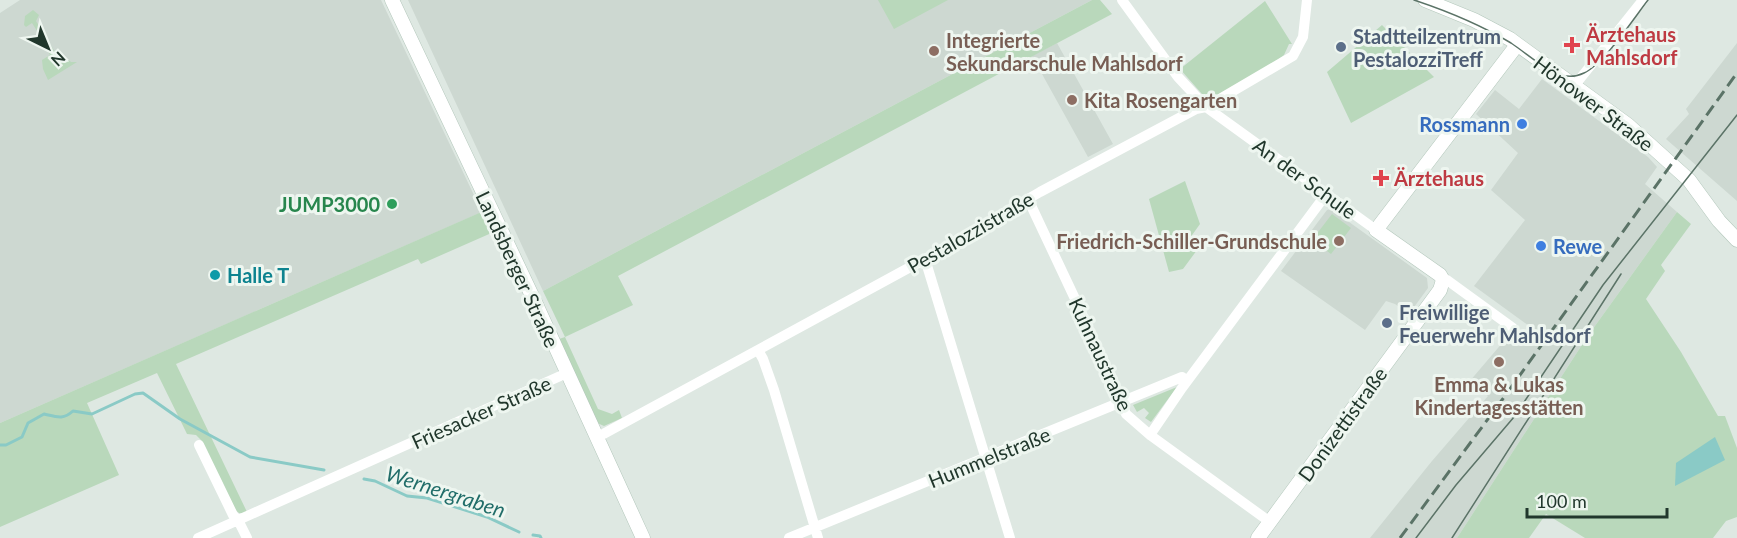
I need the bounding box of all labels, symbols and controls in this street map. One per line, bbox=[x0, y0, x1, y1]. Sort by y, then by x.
north arrow bbox=[18, 18, 78, 78]
place label: Ärztehaus Mahlsdorf bbox=[1585, 22, 1678, 69]
place label: Stadtteilzentrum PestalozziTreff bbox=[1353, 24, 1501, 71]
place label: Integrierte Sekundarschule Mahlsdorf bbox=[946, 28, 1183, 75]
marker: Ärztehaus Mahlsdorf bbox=[1563, 36, 1581, 54]
marker: Stadtteilzentrum PestalozziTreff bbox=[1334, 40, 1348, 54]
marker: Integrierte Sekundarschule Mahlsdorf bbox=[927, 44, 941, 58]
text: N bbox=[48, 48, 70, 70]
street label: Hönower Straße bbox=[1529, 50, 1659, 156]
place label: Kita Rosengarten bbox=[1084, 88, 1237, 112]
marker: Kita Rosengarten bbox=[1065, 93, 1079, 107]
place label: Rossmann bbox=[1419, 112, 1510, 136]
marker: Rossmann bbox=[1515, 117, 1529, 131]
street label: An der Schule bbox=[1249, 133, 1361, 223]
place label: Ärztehaus bbox=[1393, 166, 1484, 190]
marker: Ärztehaus bbox=[1372, 169, 1390, 187]
street label: Pestalozzistraße bbox=[903, 186, 1037, 278]
street label: Landsberger Straße bbox=[471, 187, 565, 351]
place label: JUMP3000 bbox=[279, 192, 380, 216]
marker: JUMP3000 bbox=[385, 197, 399, 211]
place label: Friedrich-Schiller-Grundschule bbox=[1056, 229, 1327, 253]
marker: Friedrich-Schiller-Grundschule bbox=[1332, 234, 1346, 248]
place label: Rewe bbox=[1553, 234, 1603, 258]
marker: Rewe bbox=[1534, 239, 1548, 253]
place label: Halle T bbox=[227, 263, 289, 287]
marker: Halle T bbox=[208, 268, 222, 282]
street label: Kuhnaustraße bbox=[1064, 293, 1138, 415]
place label: Freiwillige Feuerwehr Mahlsdorf bbox=[1399, 300, 1591, 347]
marker: Freiwillige Feuerwehr Mahlsdorf bbox=[1380, 316, 1394, 330]
marker: Emma & Lukas Kindertagesstätten bbox=[1492, 355, 1506, 369]
street label: Donizettistraße bbox=[1293, 362, 1391, 486]
street label: Friesacker Straße bbox=[408, 370, 554, 454]
place label: Emma & Lukas Kindertagesstätten bbox=[1414, 372, 1584, 419]
street label: Hummelstraße bbox=[924, 422, 1054, 492]
water label: Wernergraben bbox=[383, 460, 509, 522]
scale bar bbox=[1527, 481, 1666, 519]
text: 100 m bbox=[1536, 490, 1587, 512]

